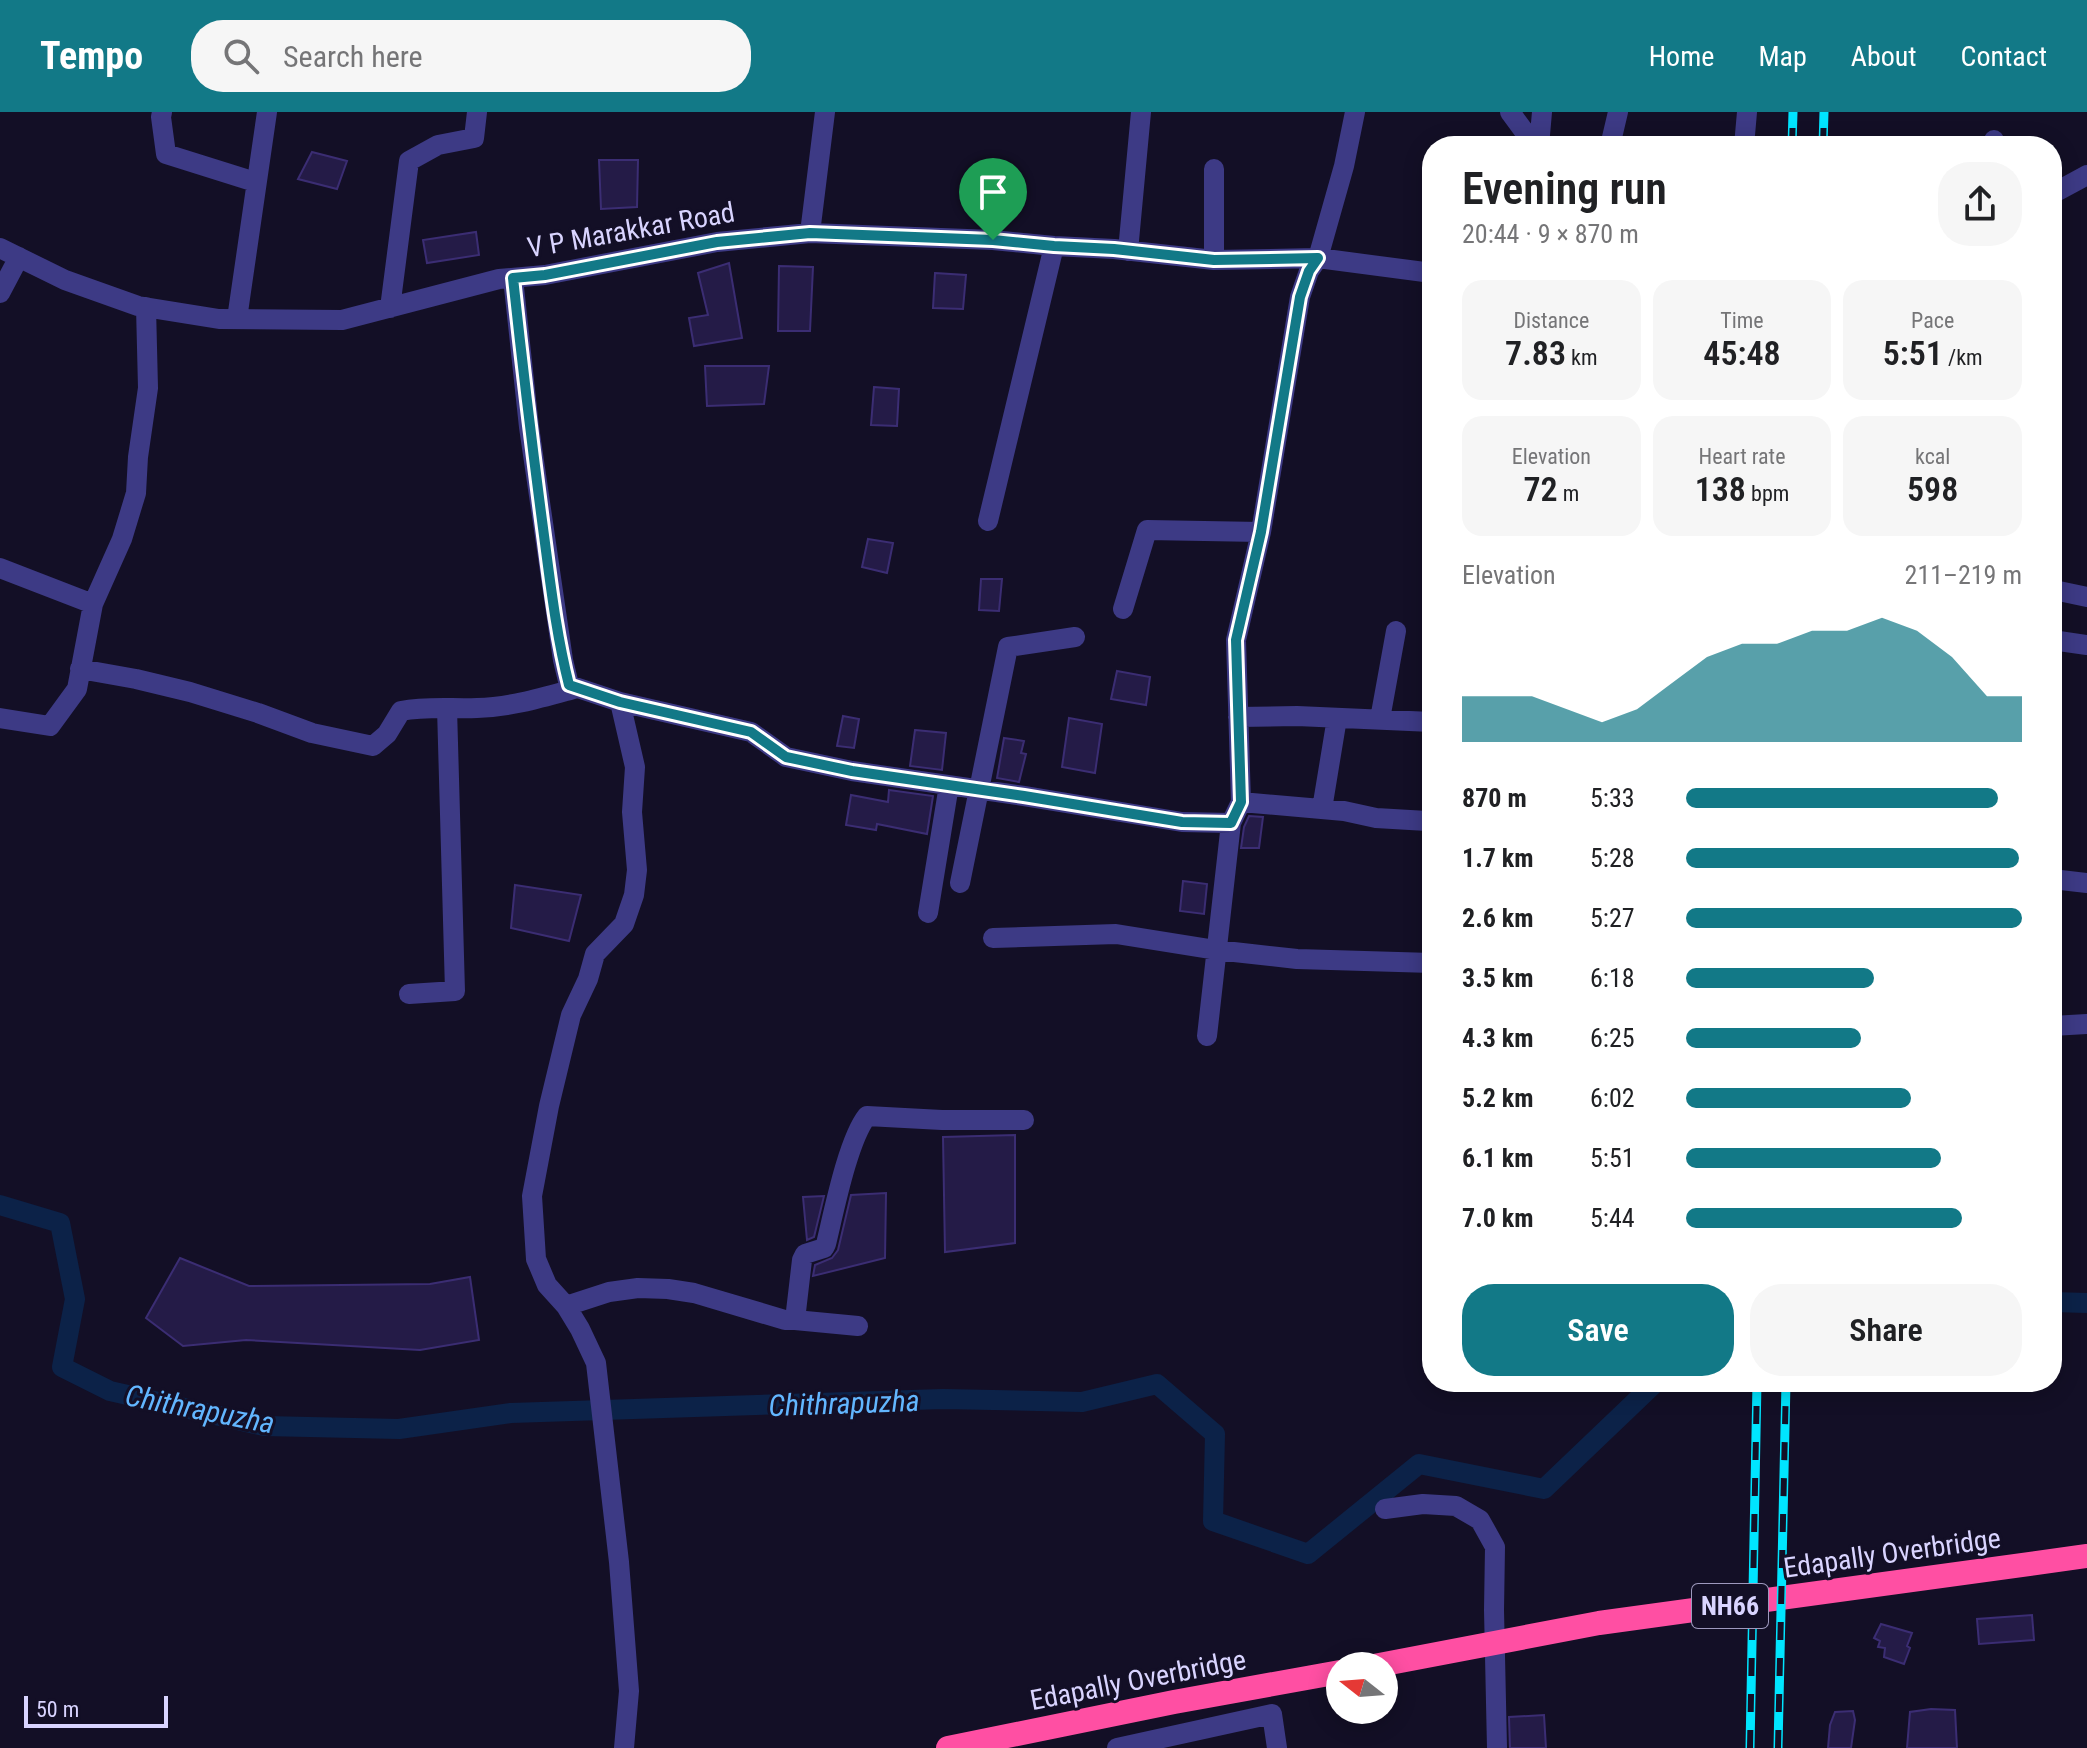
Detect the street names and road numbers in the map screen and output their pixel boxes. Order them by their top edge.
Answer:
street label: V P Marakkar Road [525,196,737,264]
street label: Edapally Overbridge [1781,1521,2003,1585]
road number: NH66 [1692,1584,1768,1628]
street label: Edapally Overbridge [1027,1643,1249,1717]

